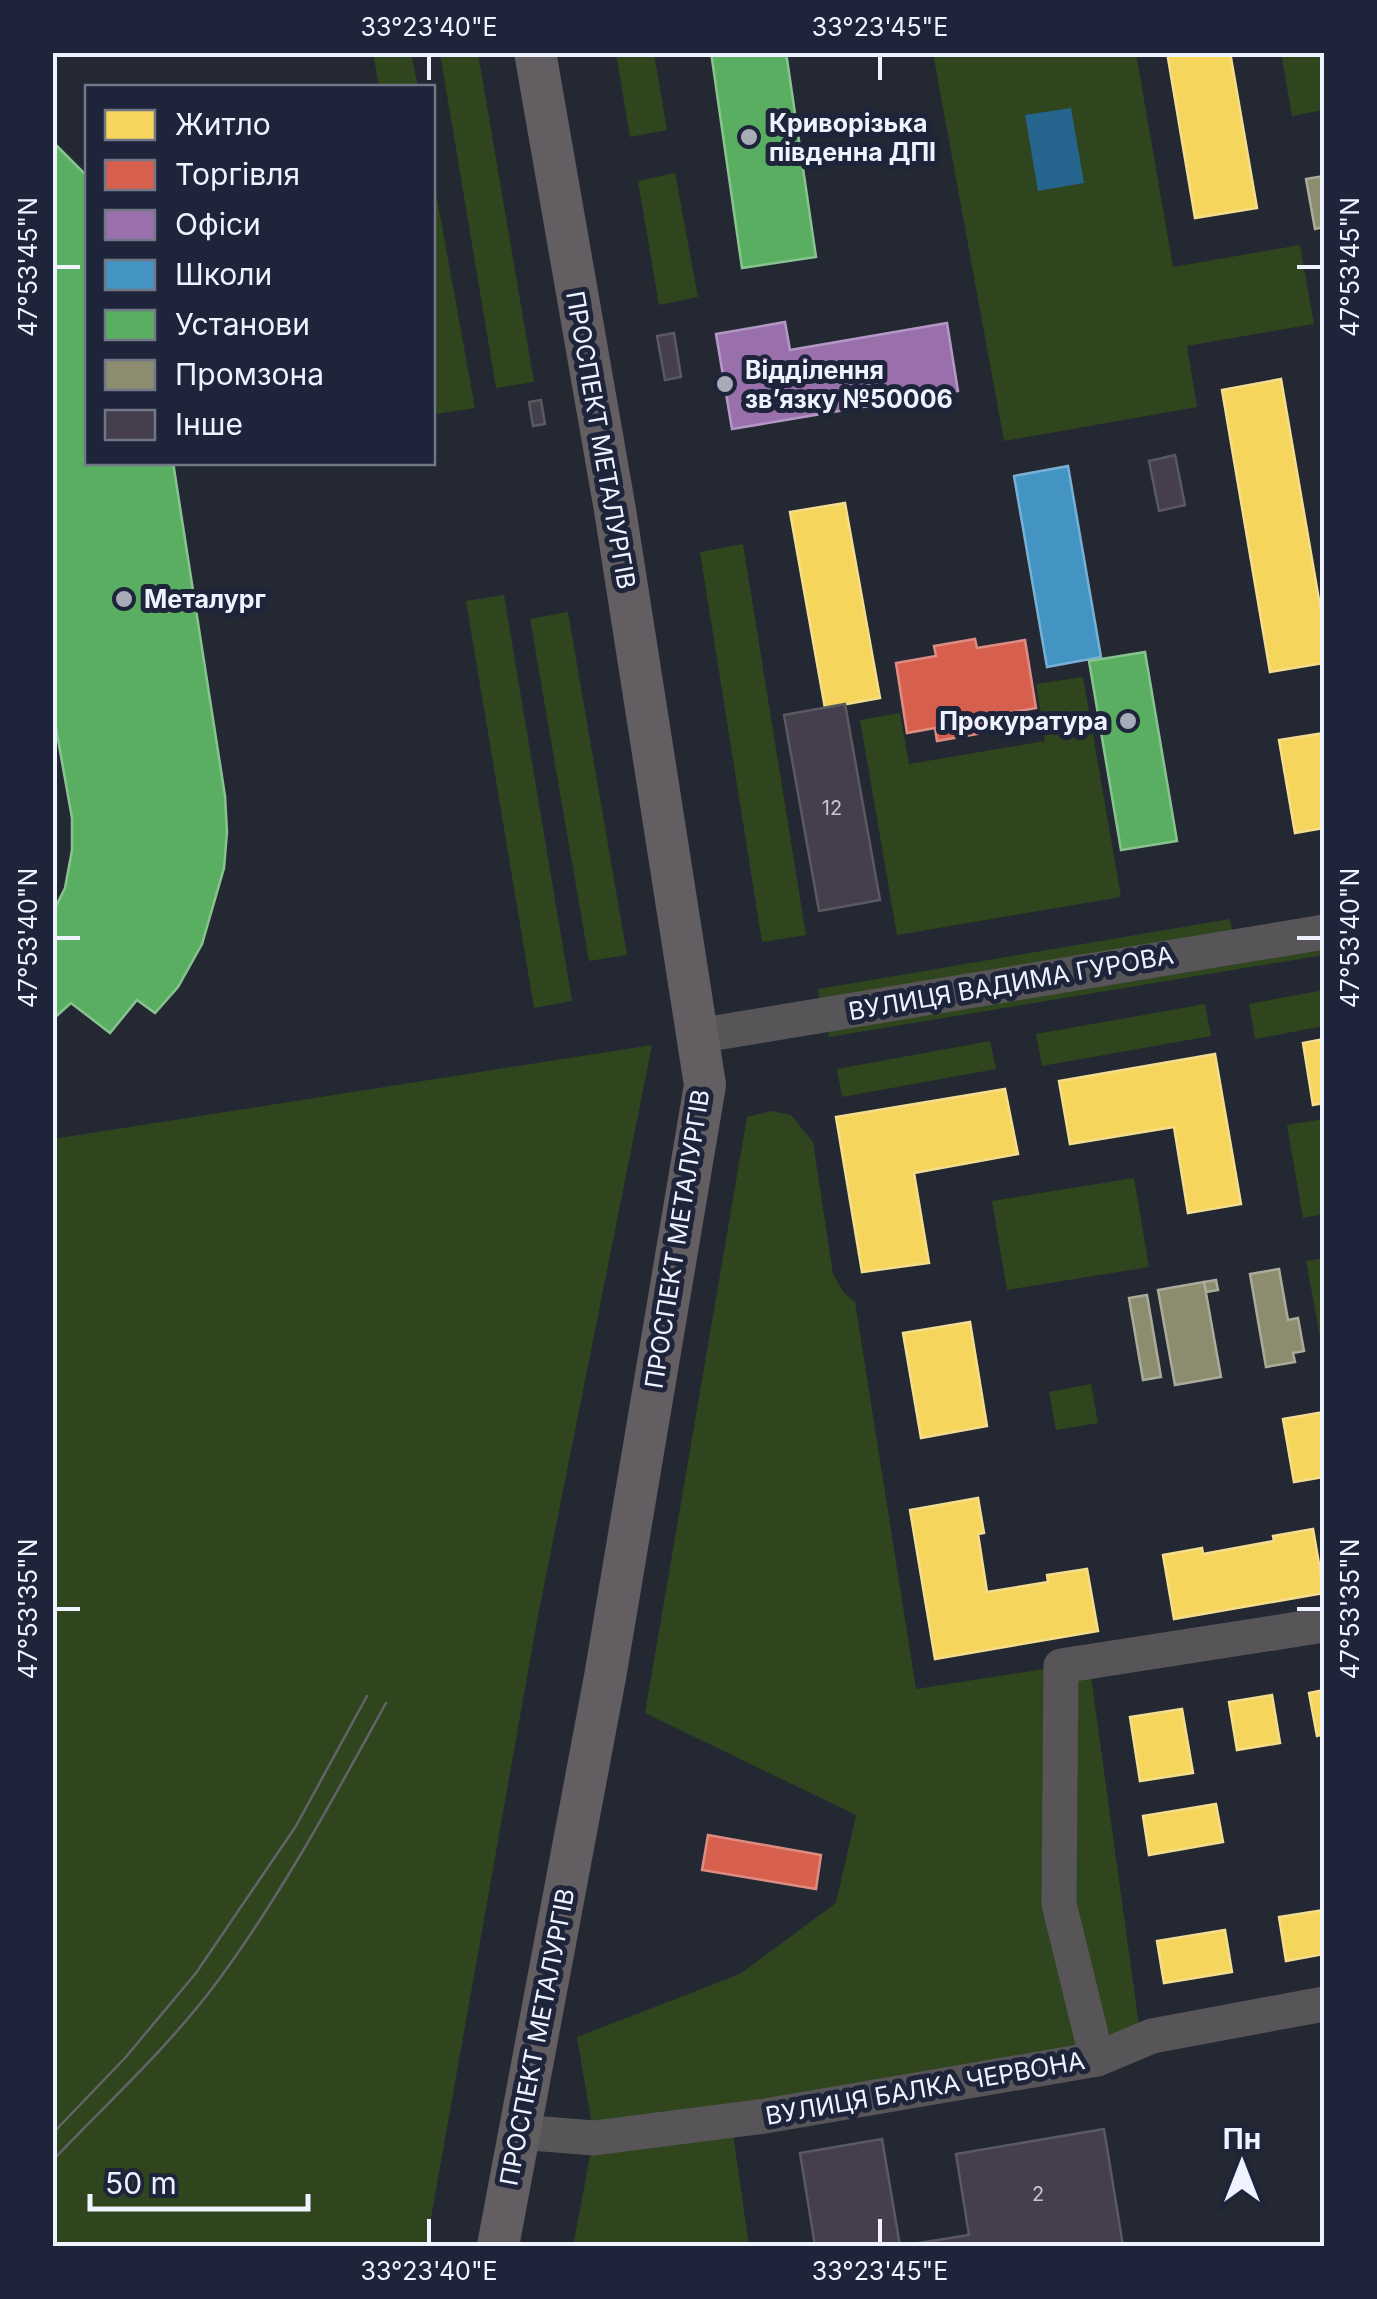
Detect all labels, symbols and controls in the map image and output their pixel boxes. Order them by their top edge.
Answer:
text: 33°23'40"E [360,12,498,42]
text: 33°23'45"E [812,12,948,42]
legend [85,85,435,465]
text: Житло [175,106,271,142]
place label: Криворізька південна ДПІ [769,108,936,167]
marker: Криворізька південна ДПІ [738,126,760,148]
text: Торгівля [175,156,300,192]
text: 47°53'45"N [13,197,43,337]
text: 47°53'45"N [1335,197,1365,337]
text: Офіси [175,206,261,242]
text: Школи [175,256,272,292]
street label: ПРОСПЕКТ МЕТАЛУРГІВ [560,289,642,591]
text: Установи [175,306,310,342]
place label: Відділення зв’язку №50006 [745,355,953,414]
text: Промзона [175,356,324,392]
marker: Відділення зв’язку №50006 [714,373,736,395]
text: Інше [175,406,243,442]
place label: Металург [144,584,266,614]
marker: Металург [113,588,135,610]
place label: Прокуратура [939,706,1108,736]
marker: Прокуратура [1117,710,1139,732]
house number: 12 [822,796,842,820]
text: 47°53'40"N [13,868,43,1008]
text: 47°53'40"N [1335,868,1365,1008]
street label: ВУЛИЦЯ ВАДИМА ГУРОВА [846,940,1176,1026]
street label: ПРОСПЕКТ МЕТАЛУРГІВ [639,1087,715,1391]
text: 47°53'35"N [13,1539,43,1679]
text: 47°53'35"N [1335,1539,1365,1679]
street label: ПРОСПЕКТ МЕТАЛУРГІВ [493,1886,581,2188]
street label: ВУЛИЦЯ БАЛКА ЧЕРВОНА [763,2045,1087,2131]
north arrow [1192,2114,1292,2214]
text: Пн [1223,2122,1261,2156]
scale bar [90,2149,308,2211]
text: 50 m [105,2165,177,2201]
house number: 2 [1032,2182,1044,2206]
text: 33°23'40"E [360,2256,498,2286]
text: 33°23'45"E [812,2256,948,2286]

